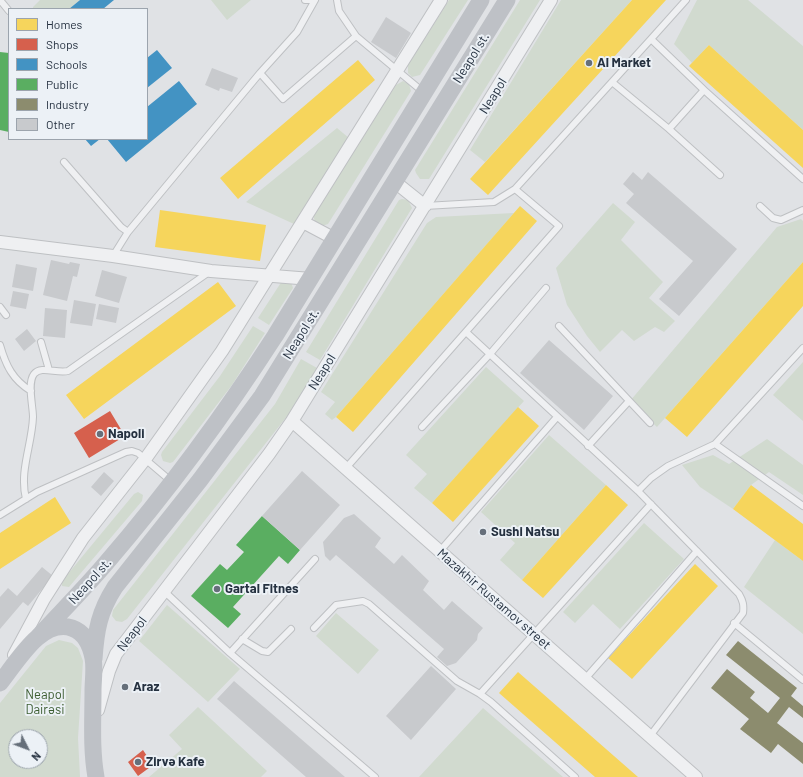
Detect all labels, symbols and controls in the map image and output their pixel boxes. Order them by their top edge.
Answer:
legend [8,8,148,140]
text: Homes [46,17,82,31]
street label: Neapol st. [449,30,493,86]
text: Shops [46,37,78,51]
place label: Al Market [597,55,651,71]
text: Schools [46,57,87,71]
marker: Al Market [584,58,594,68]
street label: Neapol [476,75,510,117]
text: Public [46,77,78,91]
text: Industry [46,97,89,111]
text: Other [46,117,75,131]
street label: Neapol st. [279,306,323,362]
street label: Neapol [305,351,339,393]
place label: Napoli [108,426,145,442]
marker: Napoli [95,429,105,439]
place label: Sushi Natsu [491,524,559,540]
marker: Sushi Natsu [478,527,488,537]
street label: Mazakhir Rustamov street [434,545,554,653]
street label: Neapol st. [65,555,115,607]
place label: Gartal Fitnes [225,581,299,597]
marker: Gartal Fitnes [212,584,222,594]
street label: Neapol [114,614,150,654]
place label: Araz [133,679,159,695]
marker: Araz [120,682,130,692]
park label: Neapol Dairəsi [25,687,65,718]
north arrow [8,729,48,769]
text: N [29,750,44,764]
place label: Zirvə Kafe [146,754,205,770]
marker: Zirvə Kafe [133,757,143,767]

